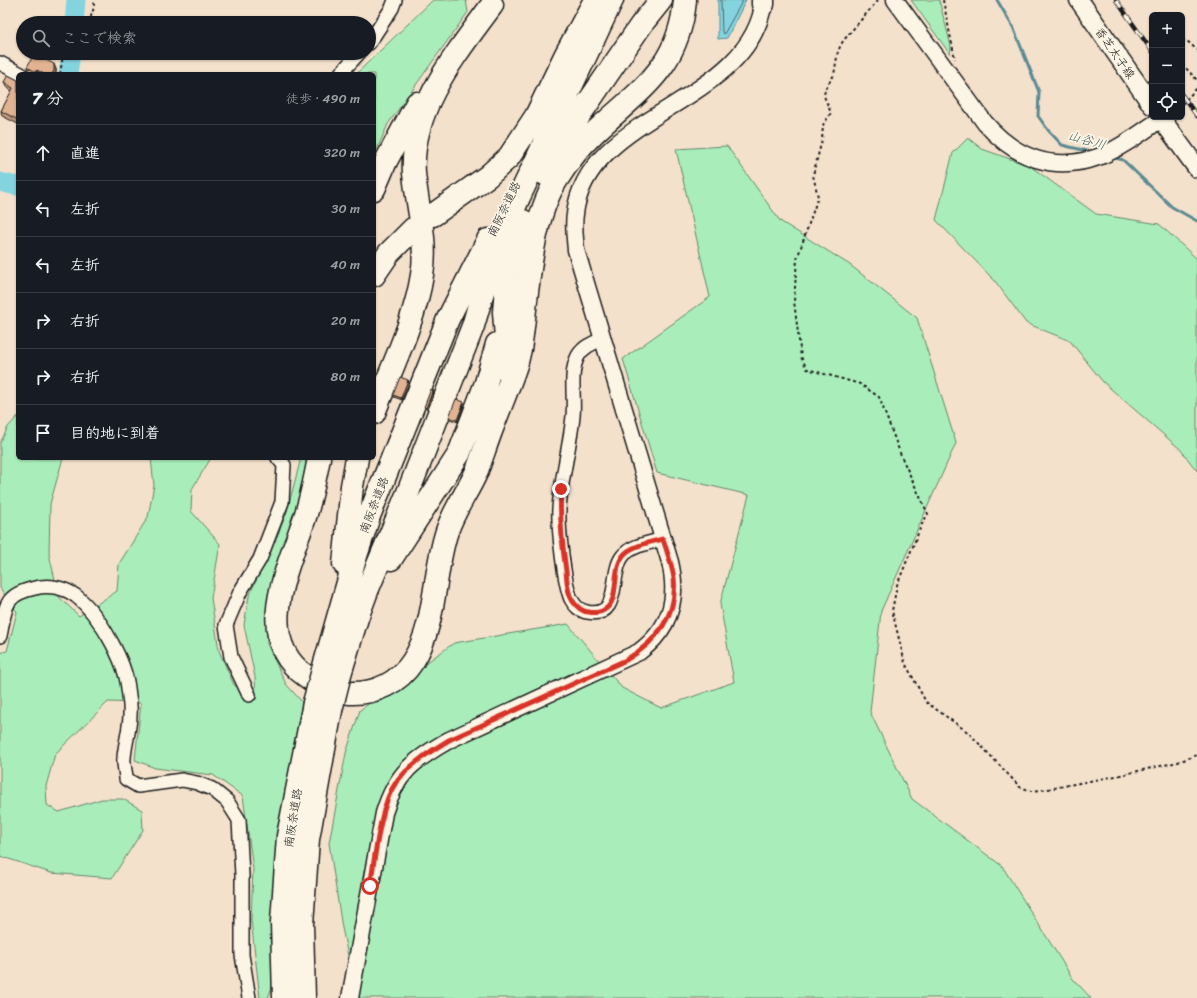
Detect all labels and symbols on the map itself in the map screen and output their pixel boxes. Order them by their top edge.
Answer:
street label: 香芝太子線 [1089,22,1141,84]
water label: 山谷川 [1065,124,1109,156]
street label: 南阪奈道路 [481,177,527,241]
street label: 南阪奈道路 [353,473,395,537]
route end [552,480,570,498]
street label: 南阪奈道路 [277,787,309,849]
route start [361,877,379,895]

